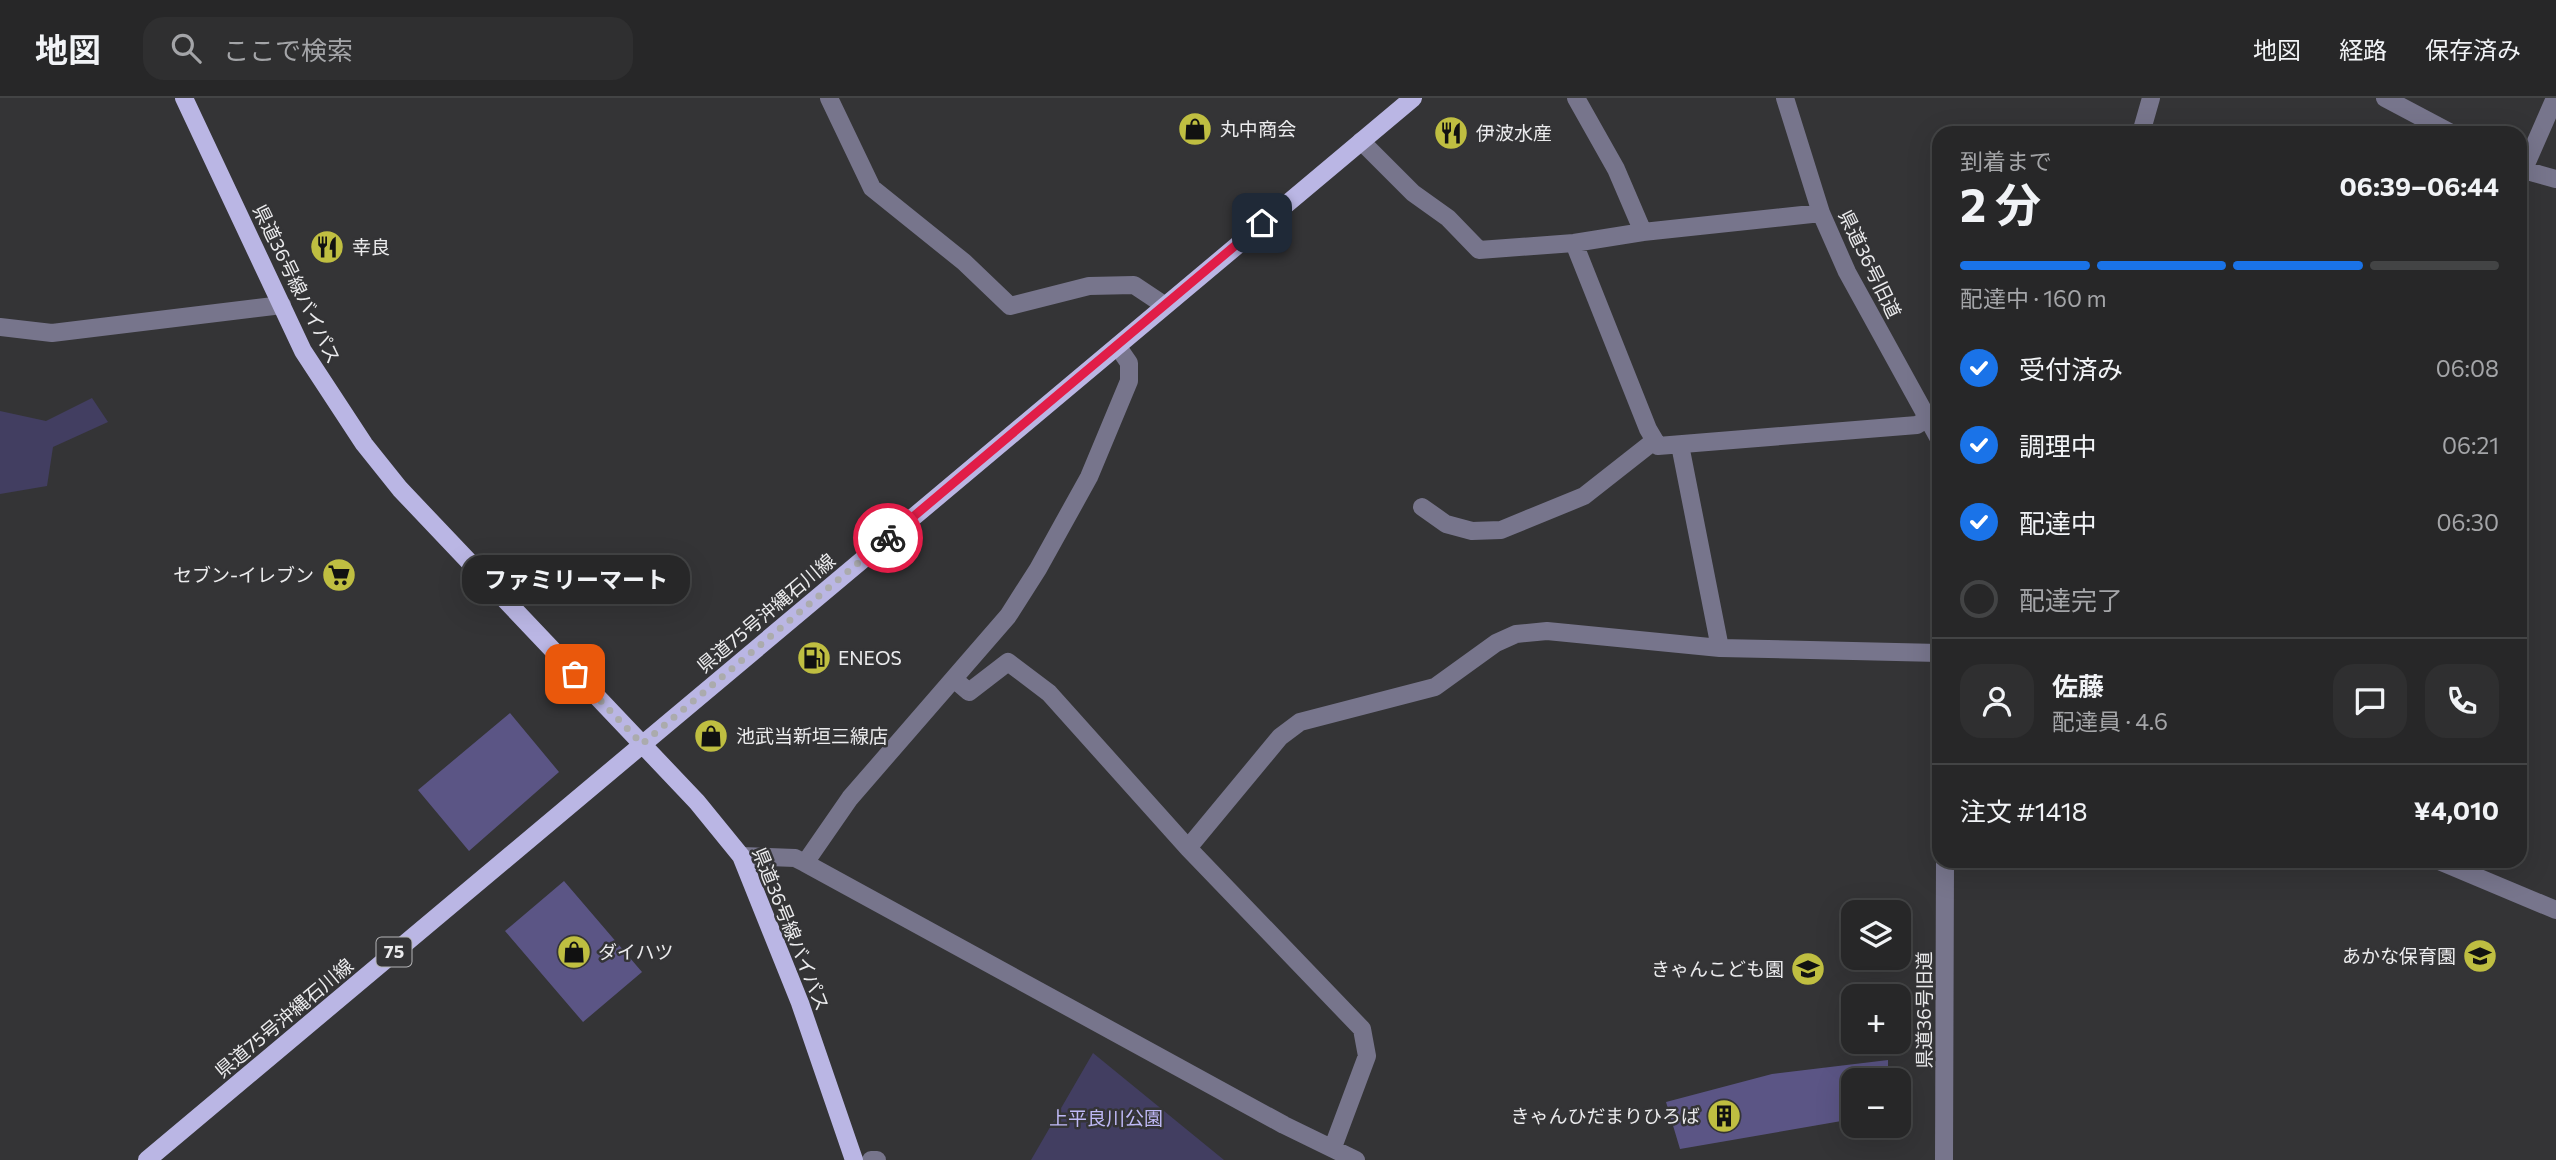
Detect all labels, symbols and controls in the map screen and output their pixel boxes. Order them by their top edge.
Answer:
search box [143,17,633,80]
text: 地図 [35,28,101,69]
icon: search [167,29,205,67]
text: ここで検索 [223,34,353,65]
text: 地図 [2253,35,2301,64]
text: 経路 [2339,35,2387,64]
text: 保存済み [2425,35,2521,64]
shop icon: 丸中商会 [1176,110,1214,148]
restaurant icon: 伊波水産 [1432,114,1470,152]
place label: 丸中商会 [1220,117,1296,140]
place label: 伊波水産 [1476,121,1552,144]
text: 到着まで [1960,147,2052,175]
text: 06:39–06:44 [2340,170,2499,201]
text: 2 分 [1960,175,2041,231]
pin [1232,193,1292,253]
street label: 県道36号線バイパス [249,201,346,367]
icon: home [1243,204,1281,242]
street label: 県道36号旧道 [1834,206,1907,322]
restaurant icon: 幸良 [308,228,346,266]
place label: 幸良 [352,235,390,258]
text: 配達中 · 160 m [1960,284,2107,312]
icon: check [1960,349,1998,387]
text: 受付済み [2019,353,2123,384]
text: 06:08 [2436,354,2499,382]
icon: check [1960,426,1998,464]
text: 調理中 [2019,430,2097,461]
text: 06:21 [2442,431,2499,459]
courier [853,503,923,573]
icon: check [1960,503,1998,541]
text: 配達中 [2019,507,2097,538]
text: 06:30 [2436,508,2499,536]
icon: bike [869,519,907,557]
street label: 県道75号沖縄石川線 [692,548,839,677]
callout: ファミリーマート [461,555,689,604]
supermarket icon: セブン-イレブン [320,556,358,594]
place label: セブン-イレブン [173,563,314,586]
text: ファミリーマート [484,565,668,593]
text: 配達完了 [2019,584,2123,615]
fuel station icon: ENEOS [795,639,833,677]
pin [545,644,605,704]
place label: ENEOS [838,646,902,669]
icon: bag [556,655,594,693]
button: person [1960,664,2034,738]
button: chat [2333,664,2407,738]
button: phone [2425,664,2499,738]
text: 佐藤 [2052,670,2104,701]
text: 配達員 · 4.6 [2052,707,2168,735]
shop icon: 池武当新垣三線店 [692,717,730,755]
place label: 池武当新垣三線店 [736,724,888,747]
text: ¥4,010 [2414,794,2499,825]
text: 注文 #1418 [1960,795,2088,826]
street label: 県道36号線バイパス [748,844,835,1014]
map controls [1841,900,1911,1138]
button: layers [1841,900,1911,970]
shop icon: ダイハツ [555,933,593,971]
school or university icon: あかな保育園 [2461,937,2499,975]
road number: 75 [376,938,412,966]
place label: ダイハツ [598,940,674,963]
place label: あかな保育園 [2342,944,2456,967]
school or university icon: きゃんこども園 [1789,950,1827,988]
street label: 県道36号旧道 [1912,951,1935,1069]
street label: 県道75号沖縄石川線 [210,953,357,1082]
place label: きゃんこども園 [1651,957,1784,980]
button: + [1841,984,1911,1054]
button: − [1841,1068,1911,1138]
building icon: きゃんひだまりひろば [1705,1097,1743,1135]
place label: きゃんひだまりひろば [1510,1104,1700,1127]
park label: 上平良川公園 [1049,1106,1163,1129]

